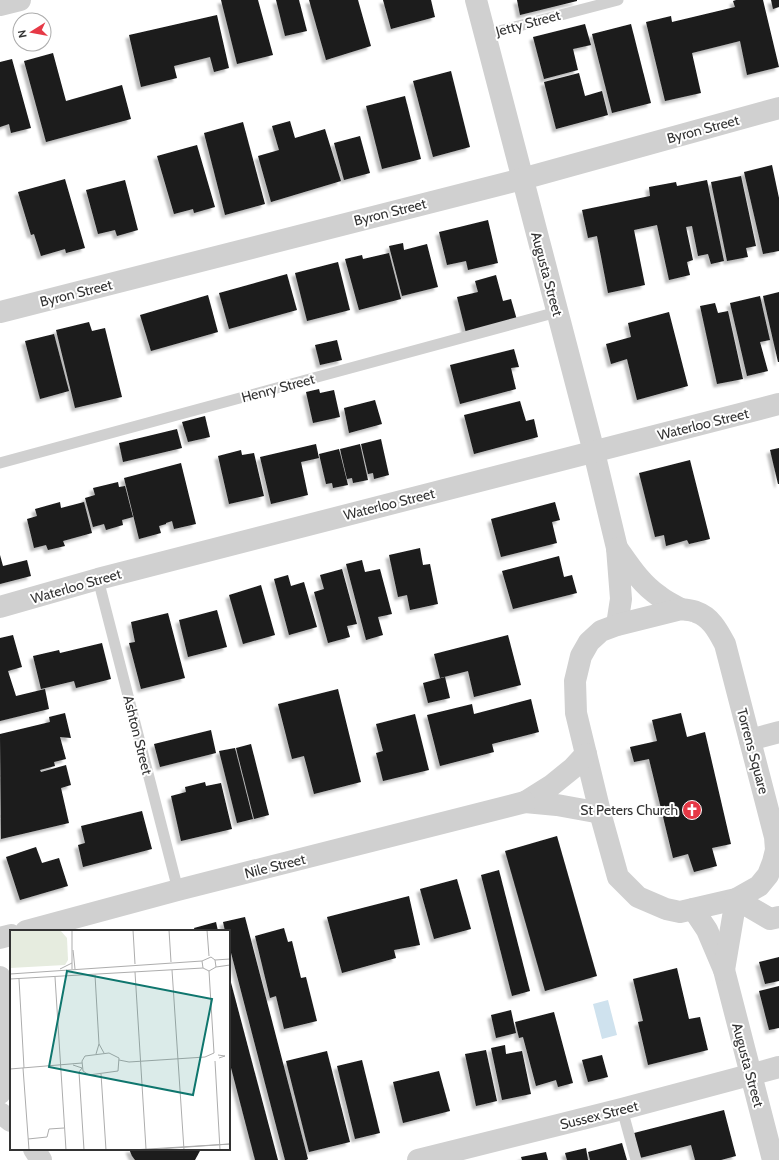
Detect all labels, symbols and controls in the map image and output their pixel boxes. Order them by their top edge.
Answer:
street label: Jetty Street [493,6,563,41]
north arrow [12,12,52,52]
text: N [15,29,30,39]
street label: Byron Street [665,111,741,147]
street label: Byron Street [352,194,428,230]
street label: Augusta Street [527,230,567,318]
street label: Byron Street [38,275,114,311]
street label: Henry Street [239,369,317,406]
street label: Waterloo Street [656,404,751,444]
street label: Waterloo Street [342,484,437,524]
street label: Waterloo Street [29,564,124,608]
street label: Ashton Street [119,693,157,777]
street label: Torrens Square [733,706,773,796]
church icon: St Peters Church [681,799,703,821]
place label: St Peters Church [580,801,678,819]
street label: Nile Street [243,850,308,882]
inset map [10,930,230,1150]
street label: Augusta Street [728,1021,768,1109]
street label: Sussex Street [558,1097,640,1133]

